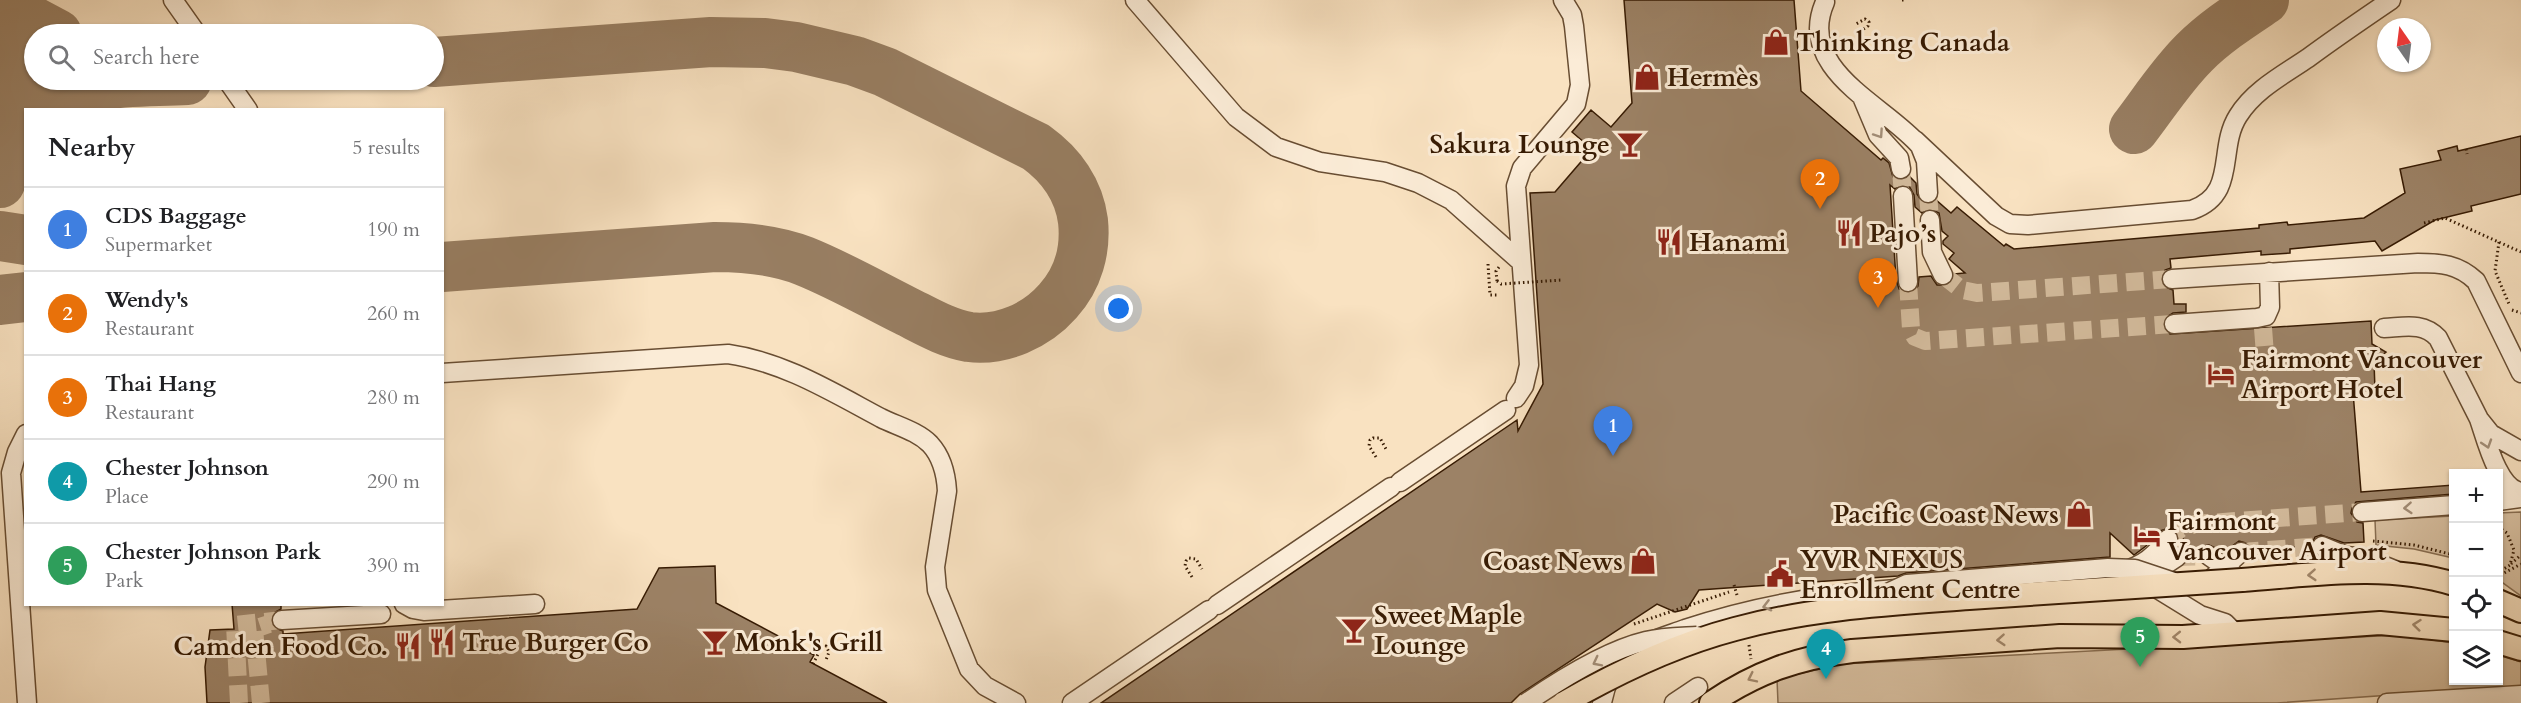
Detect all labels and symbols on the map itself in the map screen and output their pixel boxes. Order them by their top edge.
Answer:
north arrow [2377,18,2431,72]
place label: Thinking Canada [1796,25,2010,60]
shop icon: Thinking Canada [1761,27,1791,57]
place label: Hermès [1667,60,1759,95]
shop icon: Hermès [1632,62,1662,92]
place label: Sakura Lounge [1429,127,1610,162]
one-way arrow [1872,128,1884,138]
bar icon: Sakura Lounge [1615,129,1645,159]
pin: 2 [1800,160,1840,209]
place label: Pajo’s [1869,216,1936,251]
restaurant icon: Pajo’s [1834,218,1864,248]
place label: Hanami [1689,225,1787,260]
restaurant icon: Hanami [1654,227,1684,257]
pin: 3 [1858,258,1898,308]
your location [1104,294,1133,323]
place label: Fairmont Vancouver Airport Hotel [2241,342,2483,407]
hotel icon: Fairmont Vancouver Airport Hotel [2206,359,2236,389]
pin: 1 [1594,406,1632,456]
one-way arrow [2480,438,2492,449]
place label: Pacific Coast News [1833,497,2059,532]
shop icon: Pacific Coast News [2064,499,2094,529]
one-way arrow [2403,501,2412,514]
place label: Fairmont Vancouver Airport [2167,504,2387,569]
hotel icon: Fairmont Vancouver Airport [2132,521,2162,551]
place label: YVR NEXUS Enrollment Centre [1800,542,2021,607]
place label: Coast News [1483,544,1623,579]
shop icon: Coast News [1628,546,1658,576]
public building icon: YVR NEXUS Enrollment Centre [1765,559,1795,589]
one-way arrow [2308,568,2317,581]
place label: Sweet Maple Lounge [1374,598,1523,663]
one-way arrow [1762,599,1773,611]
bar icon: Sweet Maple Lounge [1339,615,1369,645]
pin: 5 [2120,618,2160,667]
one-way arrow [2413,619,2422,632]
place label: True Burger Co [462,625,649,660]
place label: Monk's Grill [735,625,883,660]
restaurant icon: True Burger Co [427,627,457,657]
bar icon: Monk's Grill [700,627,730,657]
place label: Camden Food Co. [173,629,388,664]
pin: 4 [1806,630,1846,679]
one-way arrow [2172,630,2181,643]
restaurant icon: Camden Food Co. [393,631,423,661]
one-way arrow [1997,633,2006,646]
one-way arrow [1593,655,1603,666]
one-way arrow [1747,671,1758,683]

